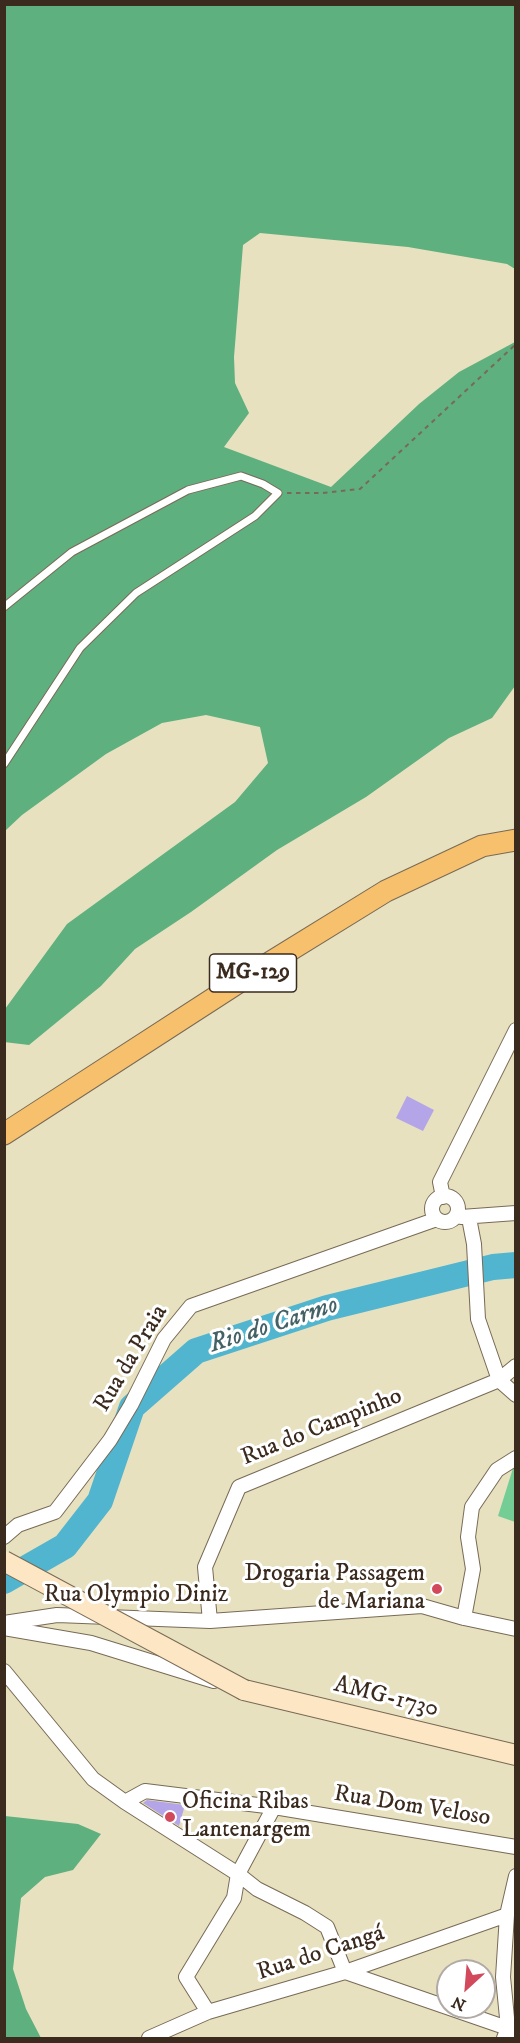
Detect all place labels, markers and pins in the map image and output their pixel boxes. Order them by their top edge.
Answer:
place label: Drogaria Passagem de Mariana [244,1561,425,1617]
marker: Drogaria Passagem de Mariana [430,1582,444,1596]
place label: Oficina Ribas Lantenargem [182,1789,311,1845]
marker: Oficina Ribas Lantenargem [163,1810,177,1824]

